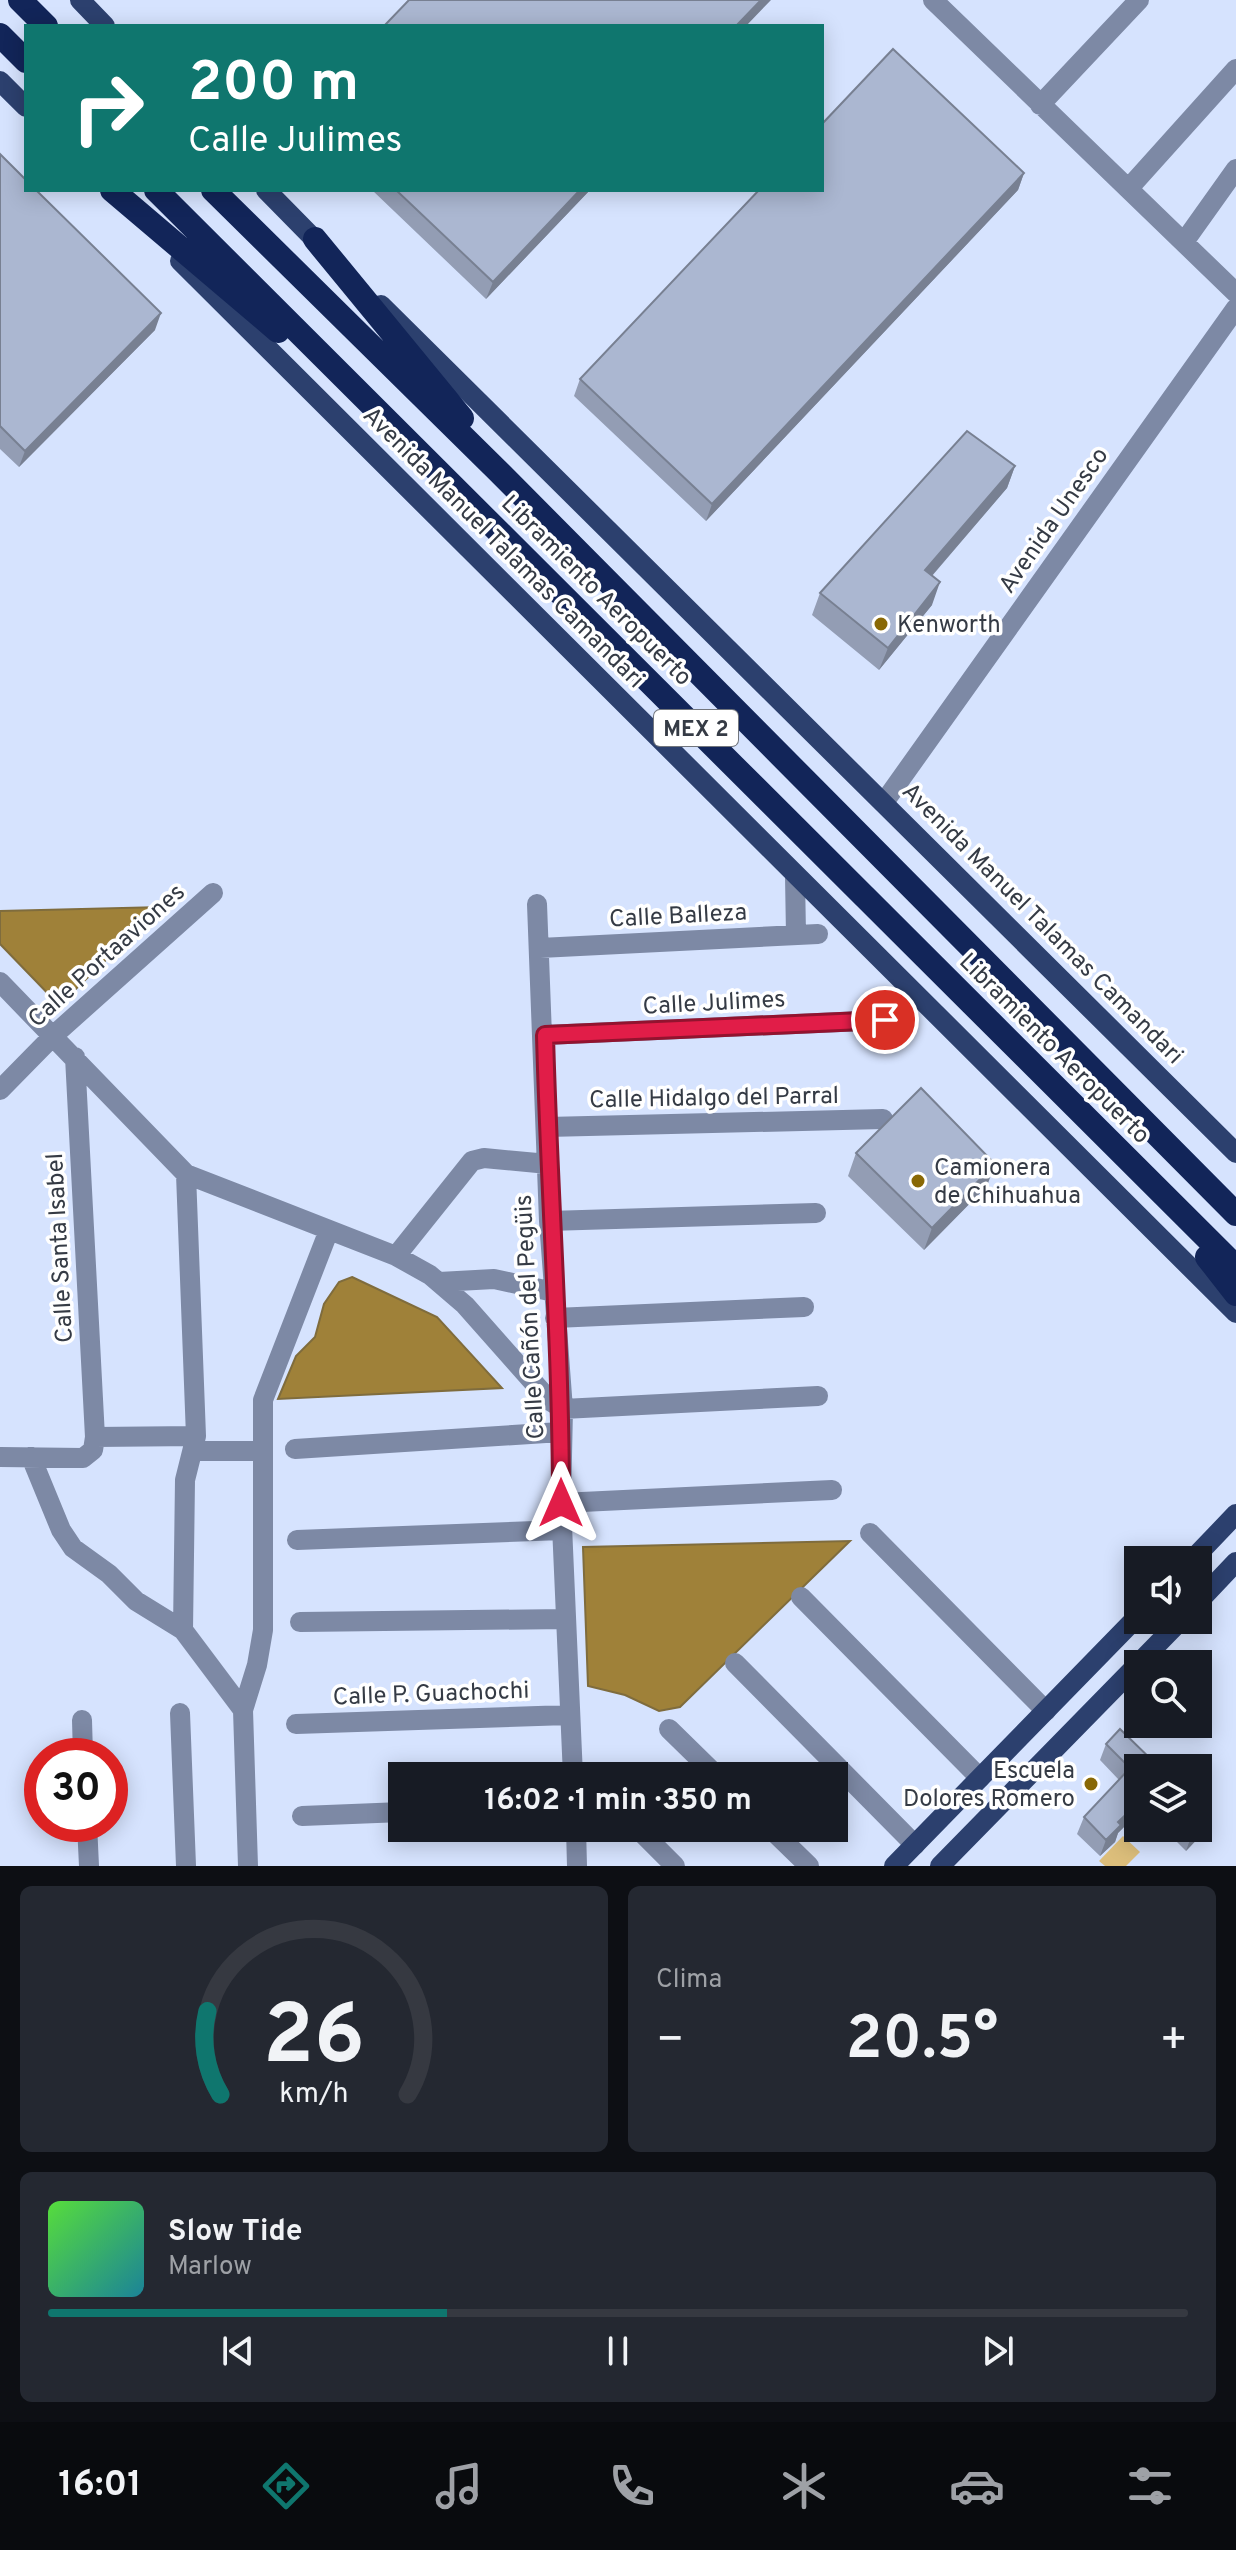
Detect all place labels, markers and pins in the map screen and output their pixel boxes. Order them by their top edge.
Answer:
place label: Kenworth [897,611,1001,641]
marker: Kenworth [872,615,890,633]
pin [851,986,919,1054]
place label: Camionera de Chihuahua [934,1154,1081,1212]
marker: Camionera de Chihuahua [909,1172,927,1190]
place label: Escuela Dolores Romero [903,1757,1075,1815]
marker: Escuela Dolores Romero [1082,1775,1100,1793]

